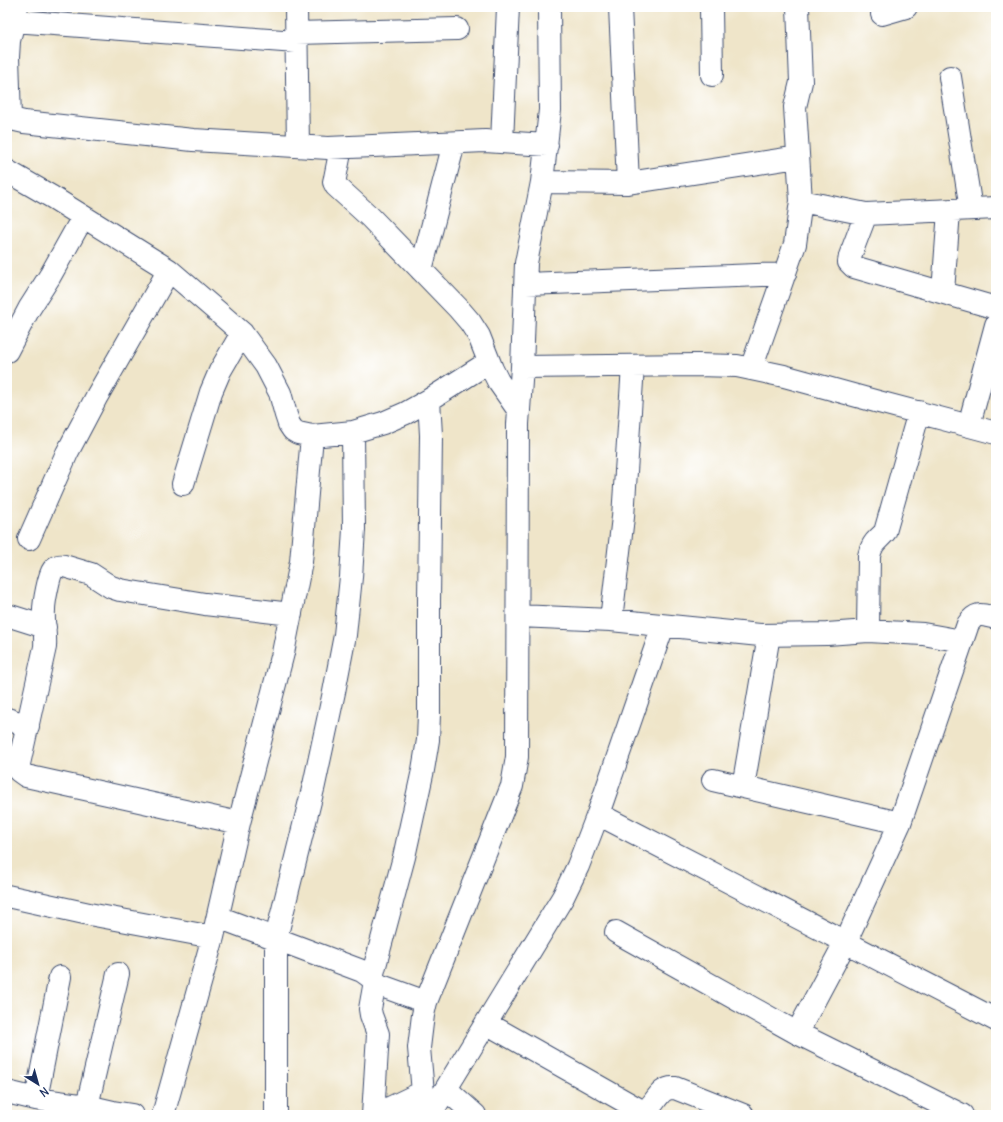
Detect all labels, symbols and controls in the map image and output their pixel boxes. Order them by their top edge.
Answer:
north arrow [18,1064,58,1104]
text: N [37,1084,51,1100]

